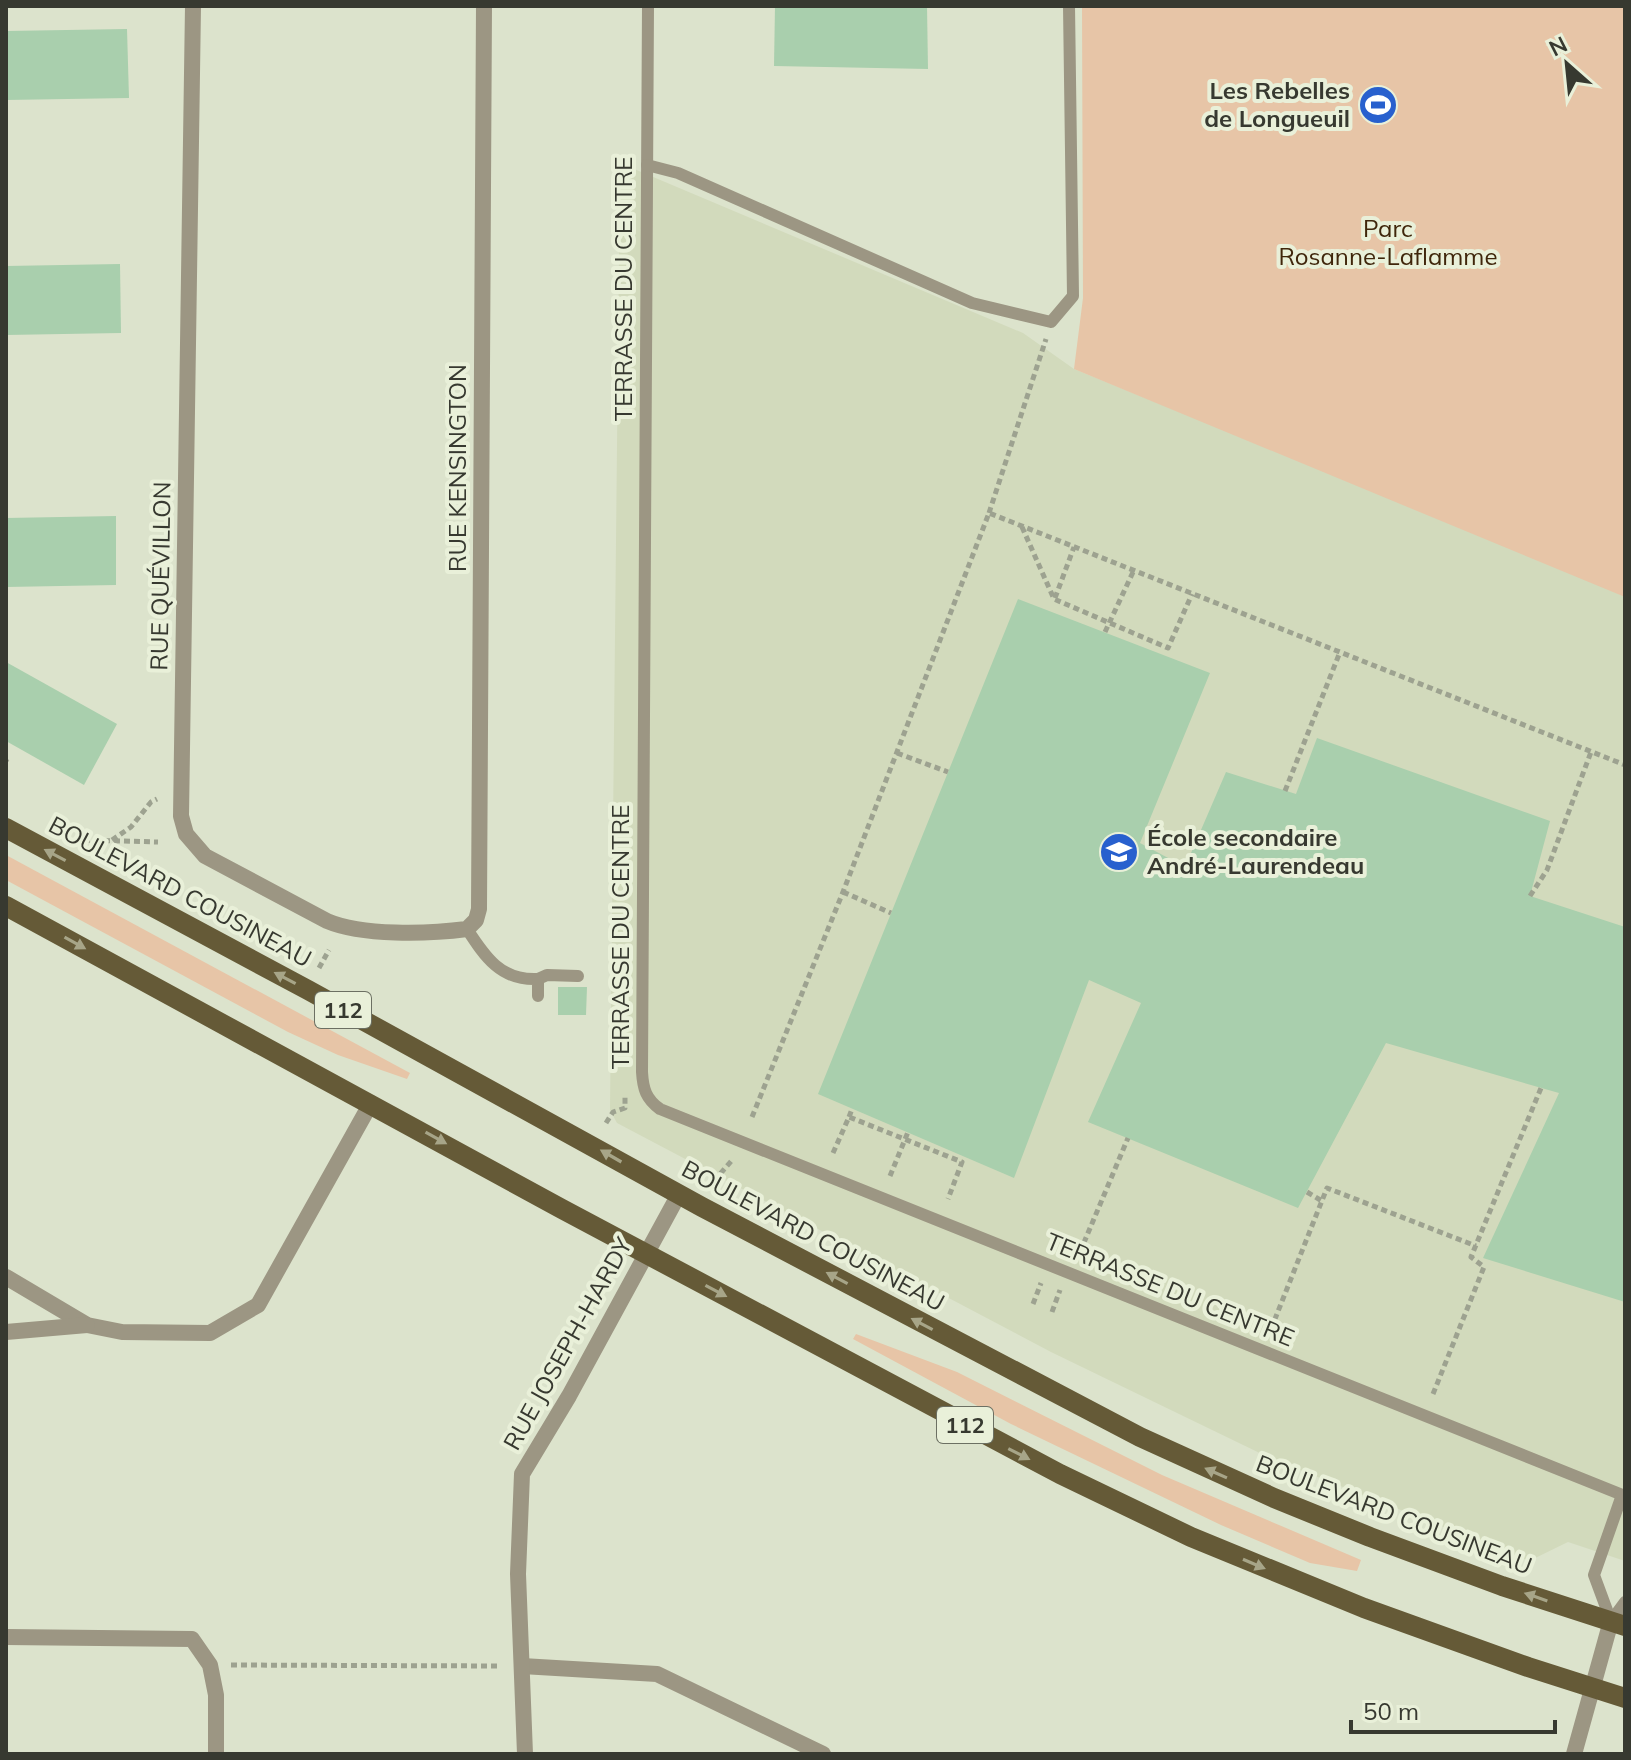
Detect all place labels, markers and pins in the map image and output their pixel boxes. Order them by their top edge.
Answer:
place label: Les Rebelles de Longueuil [1204,75,1350,133]
sports icon: Les Rebelles de Longueuil [1357,84,1399,126]
place label: École secondaire André-Laurendeau [1147,822,1364,880]
school or university icon: École secondaire André-Laurendeau [1098,831,1140,873]

